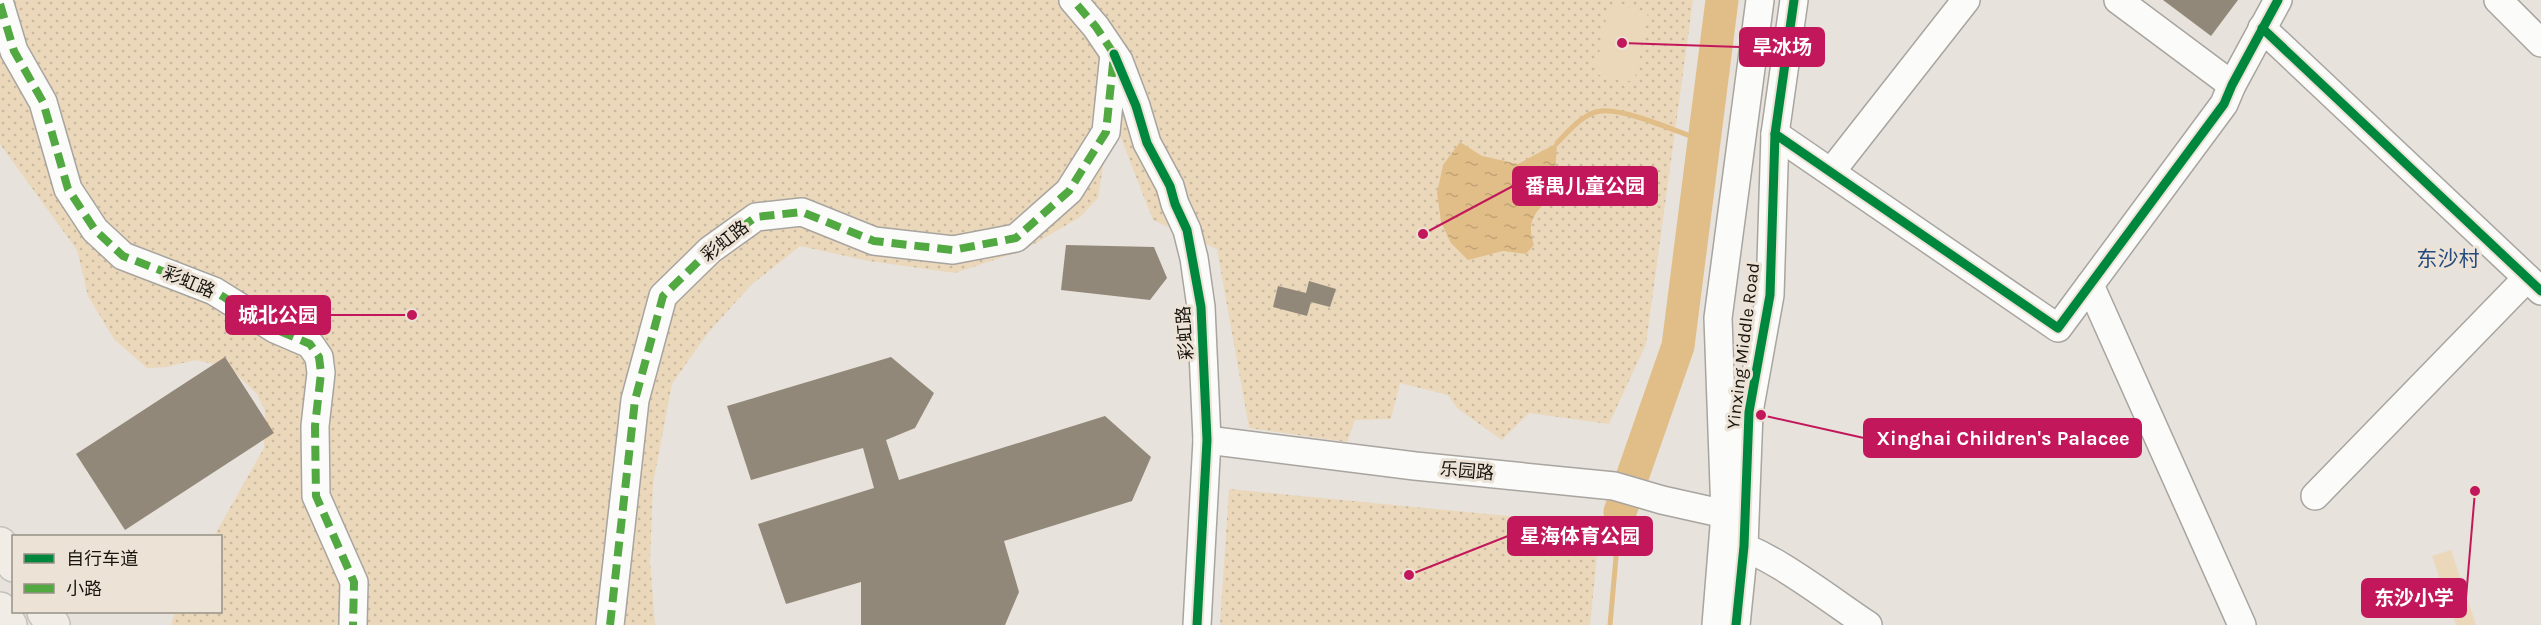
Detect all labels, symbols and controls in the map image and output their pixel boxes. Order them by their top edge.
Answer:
callout: 旱冰场 [1740,28,1824,66]
text: 旱冰场 [1752,36,1812,59]
callout: 番禺儿童公园 [1513,167,1657,205]
text: 番禺儿童公园 [1525,175,1645,198]
street label: 彩虹路 [697,216,753,266]
district label: 东沙村 [2417,247,2480,271]
street label: 彩虹路 [160,261,218,303]
street label: Yinxing Middle Road [1722,261,1764,431]
callout: 城北公园 [226,296,330,334]
text: 城北公园 [238,304,318,327]
street label: 彩虹路 [1172,305,1198,361]
callout: Xinghai Children's Palacee [1864,419,2141,457]
text: Xinghai Children's Palacee [1876,427,2130,450]
street label: 乐园路 [1439,458,1495,484]
callout: 星海体育公园 [1508,517,1652,555]
text: 星海体育公园 [1520,525,1640,548]
legend [12,535,222,613]
text: 自行车道 [66,548,138,570]
text: 小路 [66,578,102,600]
callout: 东沙小学 [2362,579,2466,617]
text: 东沙小学 [2374,587,2454,610]

